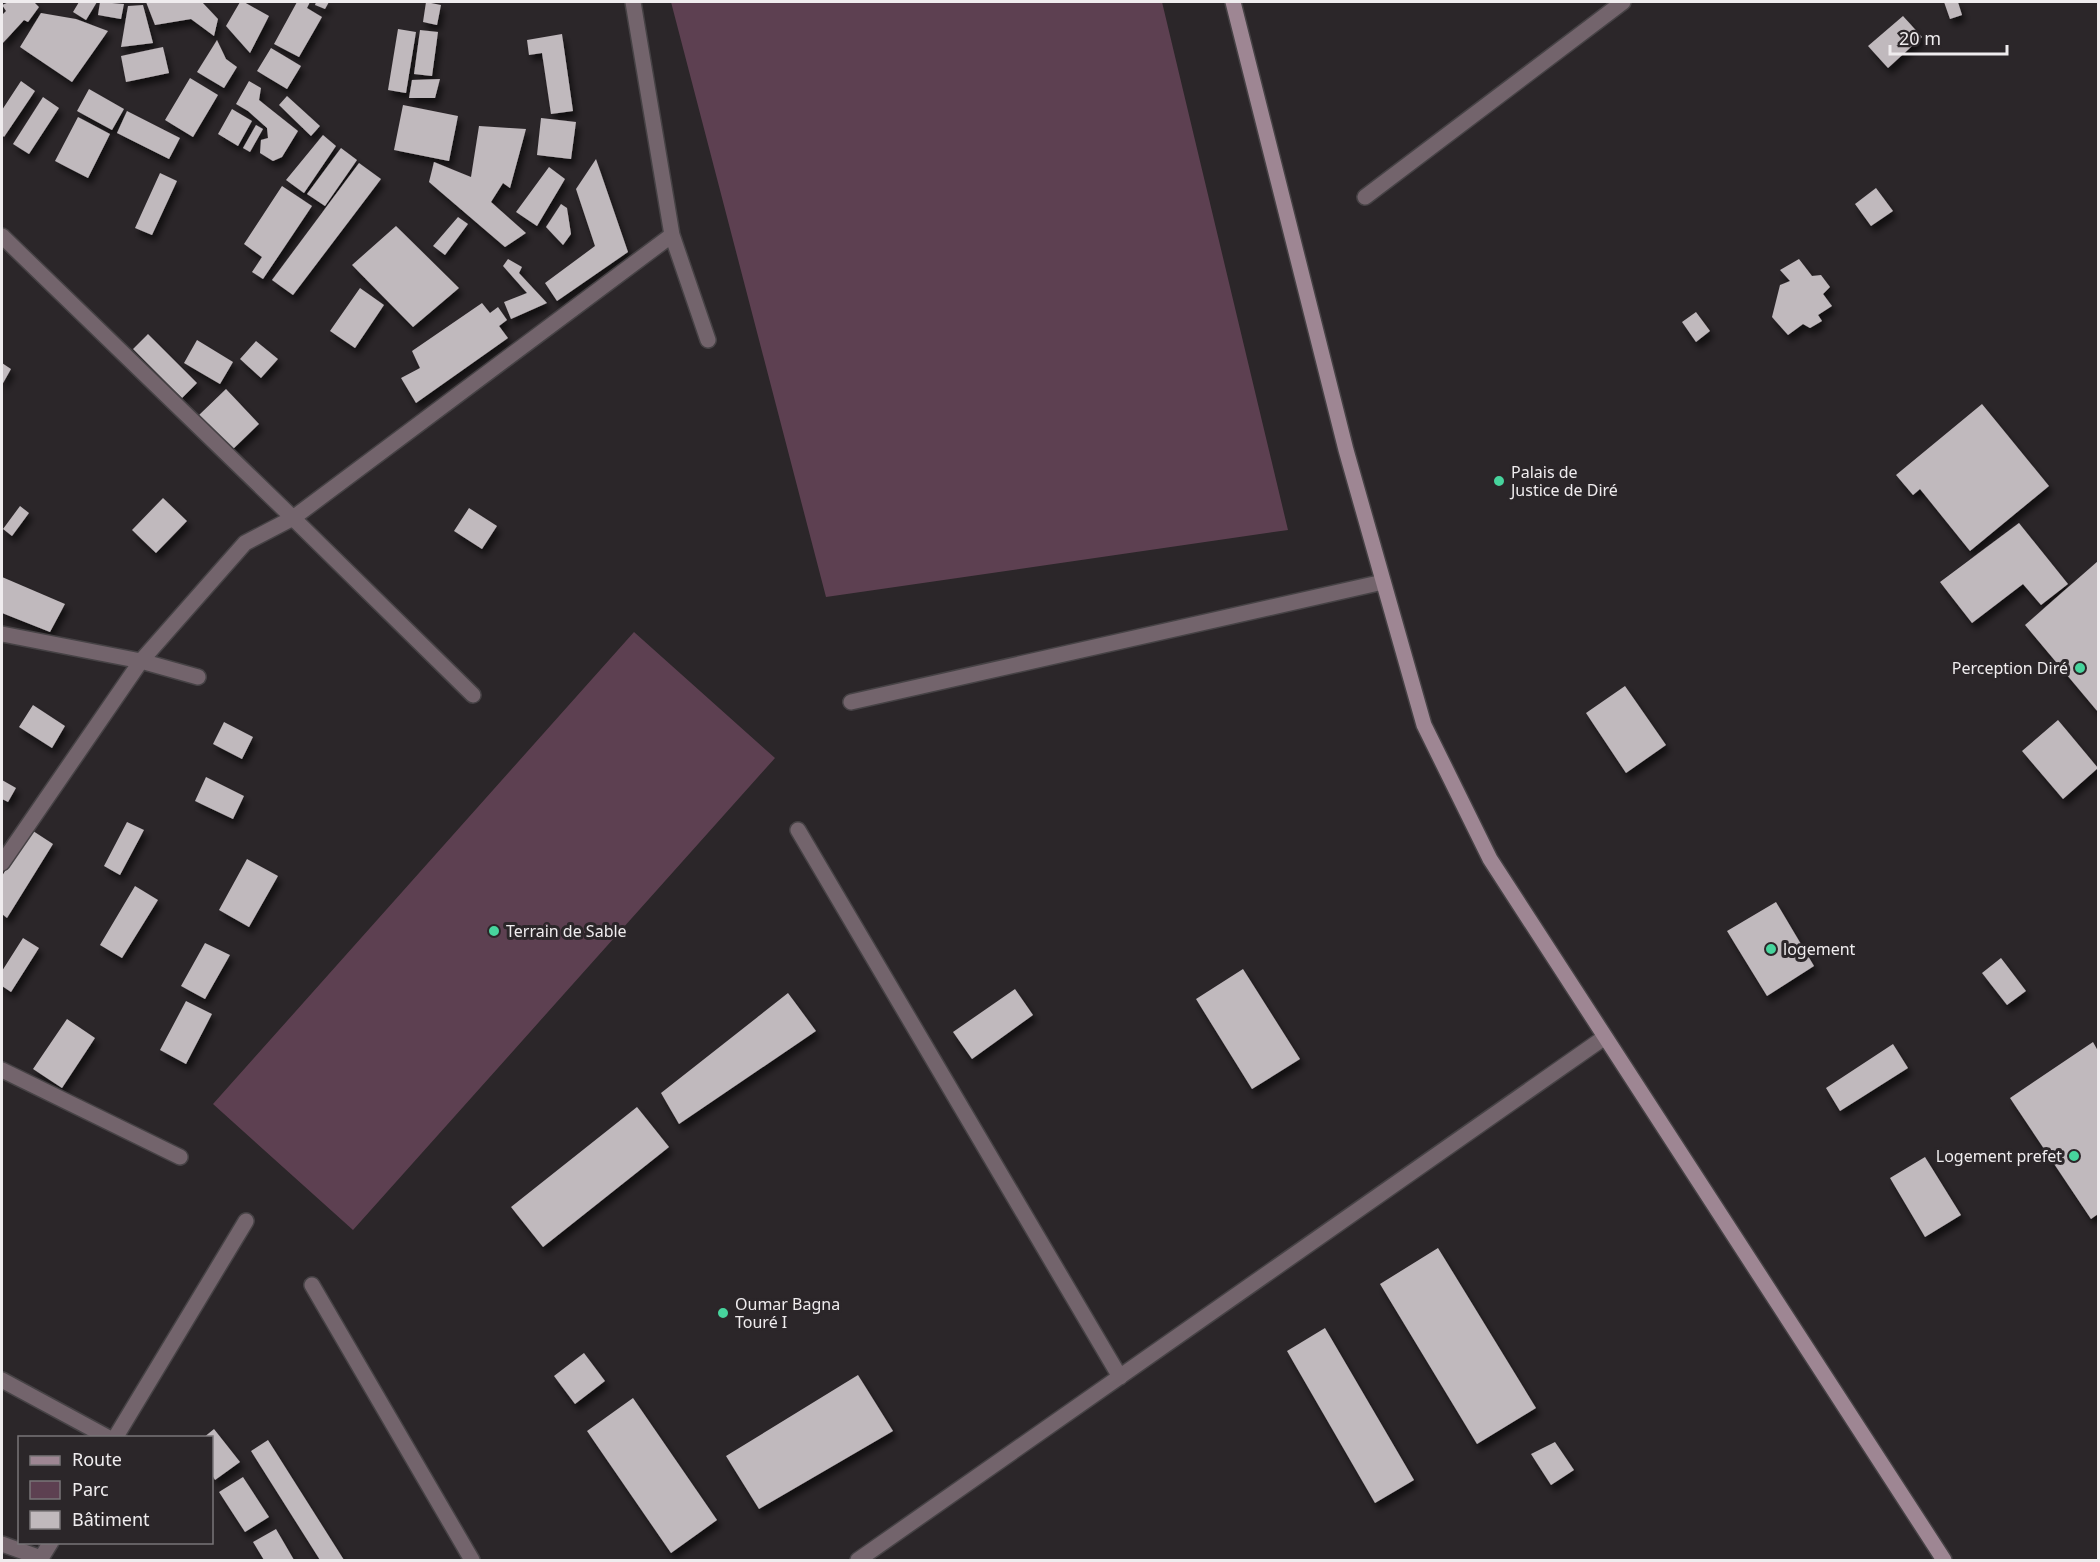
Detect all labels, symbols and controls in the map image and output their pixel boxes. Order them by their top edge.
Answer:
scale bar [1890,18,2007,56]
text: 20 m [1899,26,1941,50]
place label: Palais de Justice de Diré [1509,461,1618,501]
marker: Palais de Justice de Diré [1492,474,1506,488]
place label: Perception Diré [1952,657,2068,679]
marker: Perception Diré [2073,661,2087,675]
place label: Terrain de Sable [506,920,627,942]
marker: Terrain de Sable [487,924,501,938]
place label: logement [1783,938,1856,960]
marker: logement [1764,942,1778,956]
place label: Logement prefet [1936,1145,2062,1167]
marker: Logement prefet [2067,1149,2081,1163]
place label: Oumar Bagna Touré I [735,1293,840,1333]
marker: Oumar Bagna Touré I [716,1306,730,1320]
legend [18,1436,213,1544]
text: Route [72,1447,122,1471]
text: Parc [72,1477,109,1501]
text: Bâtiment [72,1507,150,1531]

